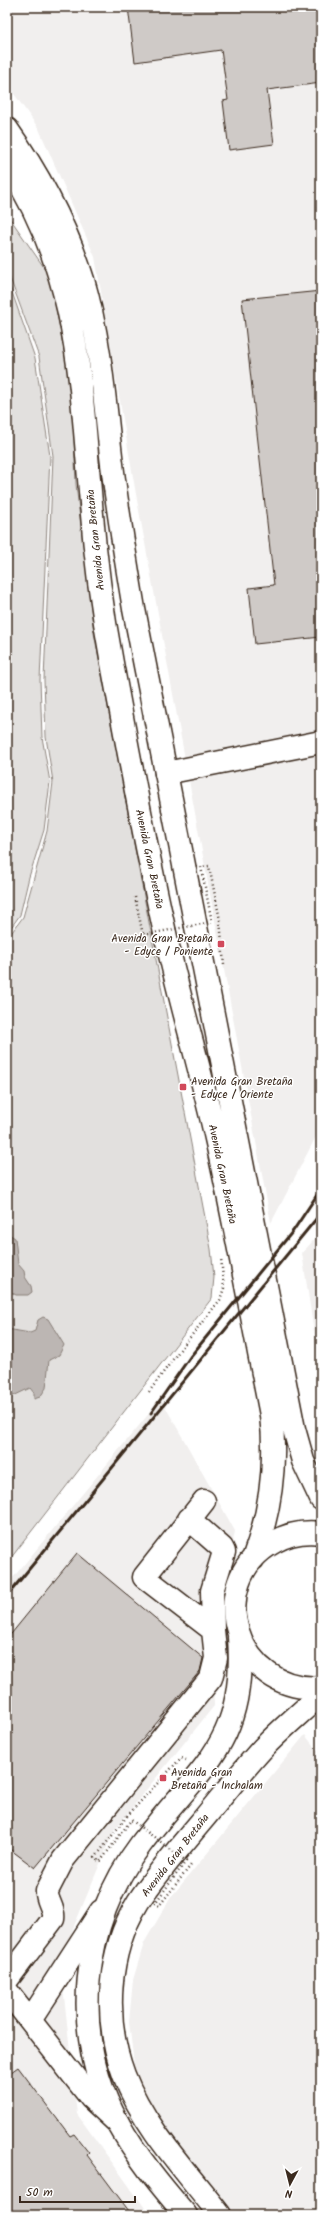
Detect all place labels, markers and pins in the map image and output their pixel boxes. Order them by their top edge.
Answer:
place label: Avenida Gran Bretaña - Edyce / Poniente [111,930,213,961]
marker: Avenida Gran Bretaña - Edyce / Poniente [216,939,226,949]
place label: Avenida Gran Bretaña - Edyce / Oriente [191,1073,293,1104]
marker: Avenida Gran Bretaña - Edyce / Oriente [178,1082,188,1092]
place label: Avenida Gran Bretaña - Inchalam [171,1764,263,1795]
marker: Avenida Gran Bretaña - Inchalam [158,1773,168,1783]

